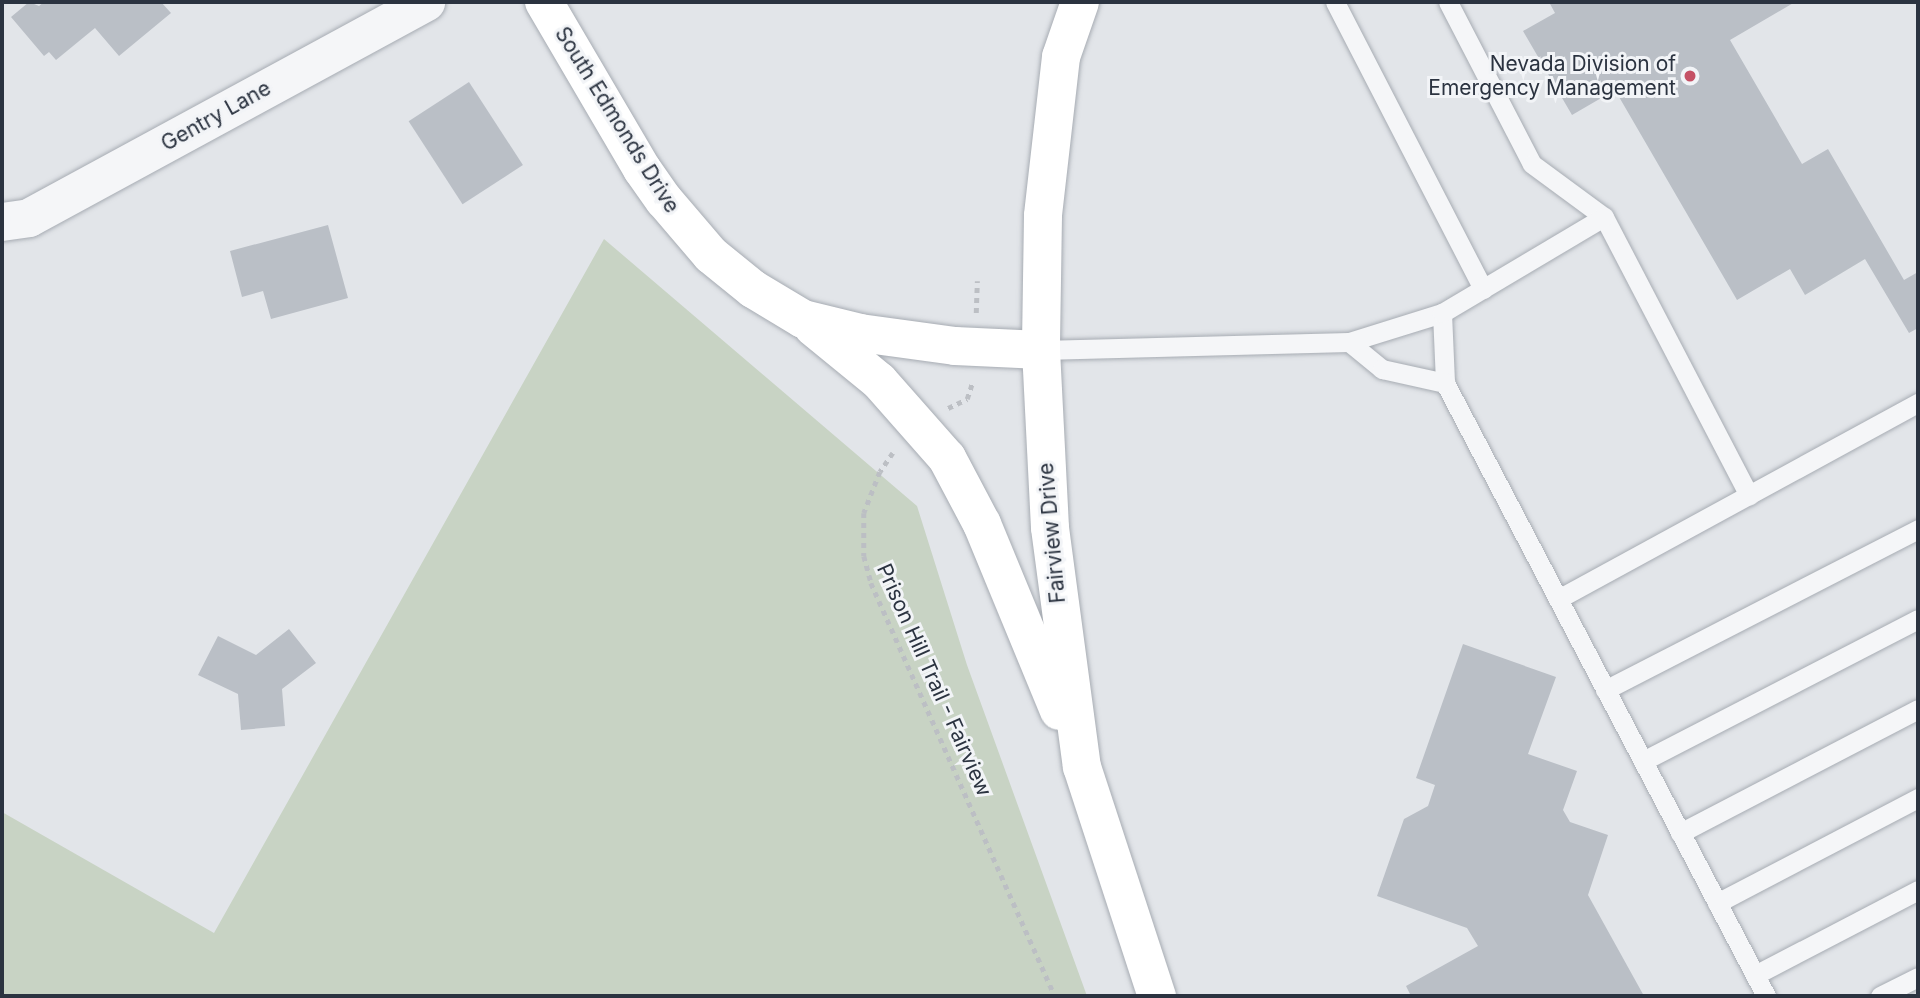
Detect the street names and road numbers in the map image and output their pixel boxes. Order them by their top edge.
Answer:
street label: South Edmonds Drive [549,22,685,218]
street label: Gentry Lane [157,76,275,156]
street label: Fairview Drive [1033,462,1071,604]
street label: Prison Hill Trail - Fairview [871,560,997,800]

